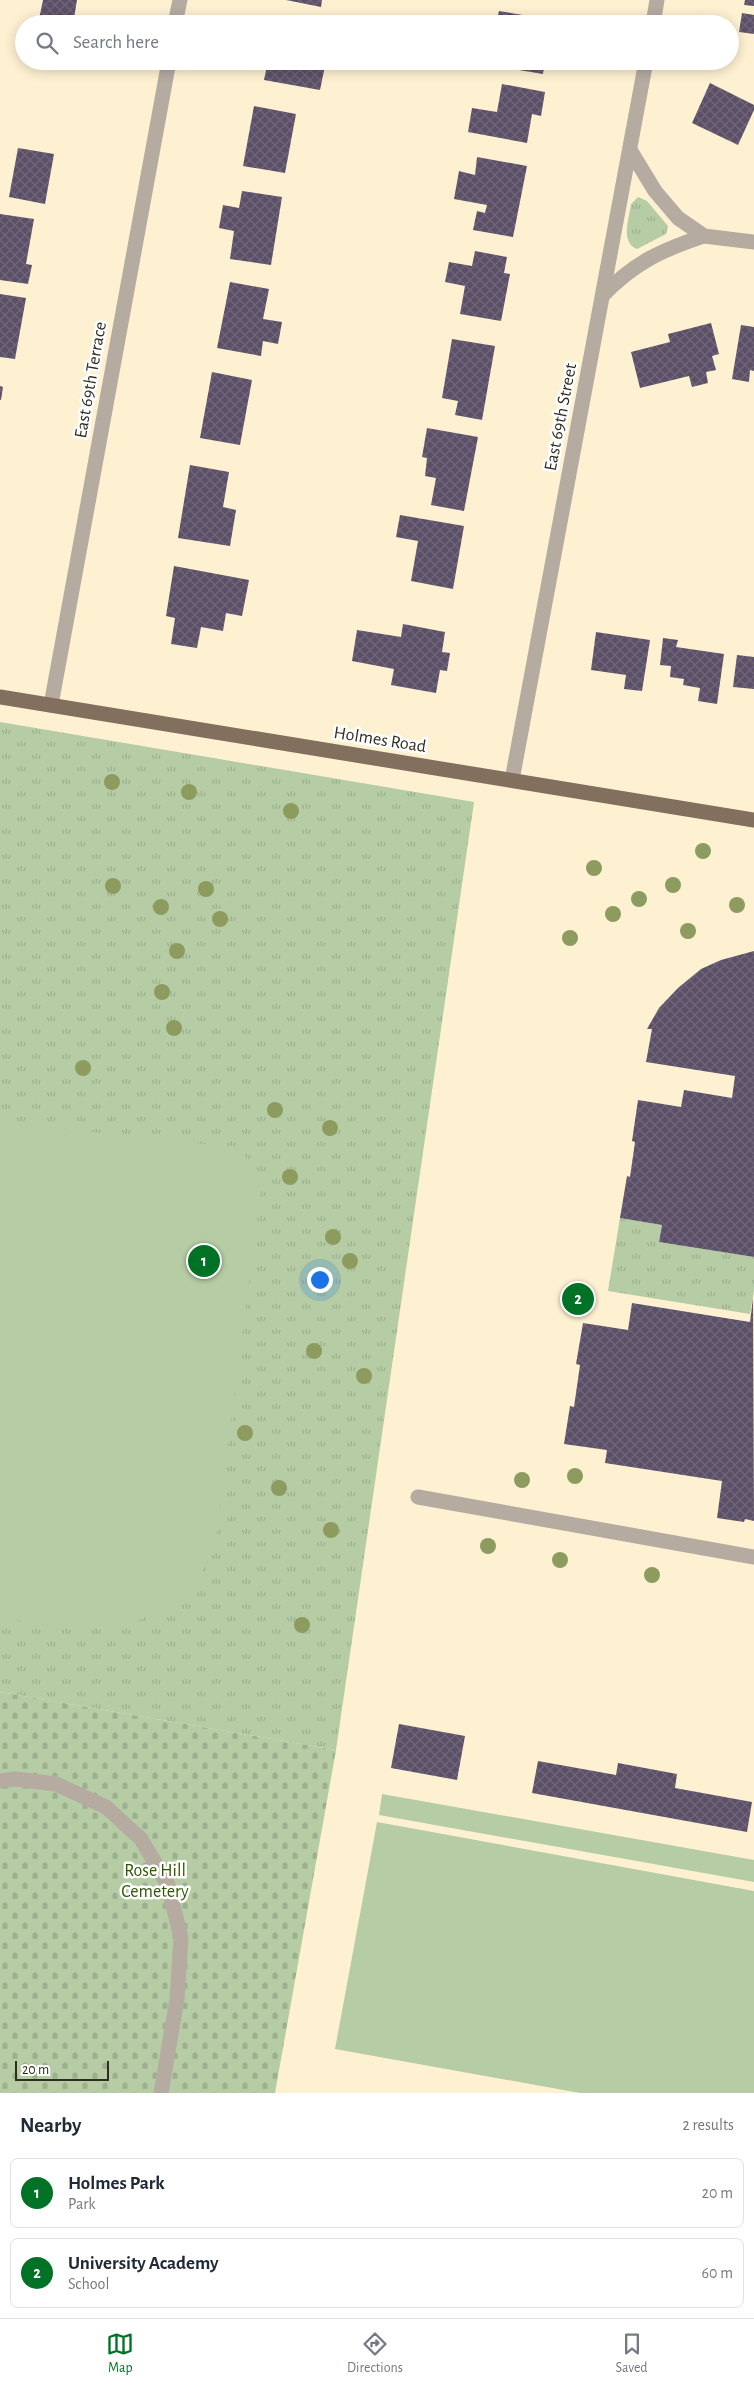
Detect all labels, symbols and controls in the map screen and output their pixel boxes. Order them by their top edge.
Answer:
search box [15,15,739,70]
icon: search [33,29,61,57]
text: Search here [73,33,159,52]
street label: East 69th Terrace [72,320,110,440]
street label: East 69th Street [542,361,580,472]
street label: Holmes Road [332,724,428,756]
pin: 1 [188,1242,220,1280]
your location [307,1267,333,1293]
pin: 2 [562,1280,594,1318]
park label: Rose Hill Cemetery [121,1862,189,1901]
scale bar [15,2058,109,2081]
text: 20 m [22,2063,49,2077]
text: Nearby [20,2115,81,2136]
text: 2 results [682,2117,734,2133]
text: Holmes Park [68,2174,165,2193]
text: 1 [34,2185,40,2201]
text: 20 m [702,2185,733,2201]
text: Park [68,2196,96,2212]
text: University Academy [68,2254,219,2273]
text: 2 [33,2265,41,2281]
text: 60 m [702,2265,733,2281]
text: School [68,2276,109,2292]
tab: Map [106,2330,134,2377]
tab: Directions [347,2330,403,2377]
tab: Saved [616,2330,648,2377]

